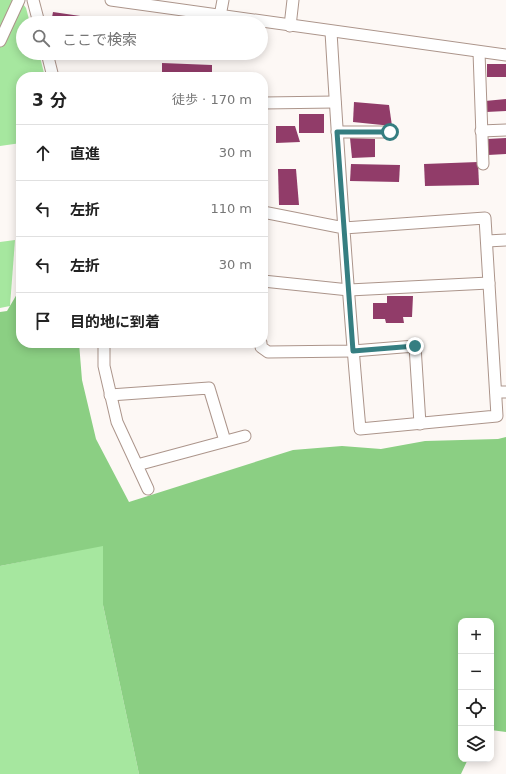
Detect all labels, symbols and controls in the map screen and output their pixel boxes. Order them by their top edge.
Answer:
search box [16,16,268,60]
icon: search [30,27,52,49]
text: ここで検索 [62,31,137,49]
text: 3 分 [32,90,67,110]
text: 徒歩 · 170 m [172,92,252,107]
route start [381,123,399,141]
icon: ahead [32,142,54,164]
text: 直進 [70,145,100,163]
text: 30 m [219,145,252,160]
icon: left [32,198,54,220]
text: 左折 [70,201,100,219]
text: 110 m [210,201,252,216]
icon: left [32,254,54,276]
text: 左折 [70,257,100,275]
text: 30 m [219,257,252,272]
icon: arrive [32,310,54,332]
text: 目的地に到着 [70,313,160,331]
route end [406,337,424,355]
map controls [458,618,494,762]
button: + [458,618,494,654]
button: − [458,654,494,690]
button: locate [458,690,494,726]
button: layers [458,726,494,762]

